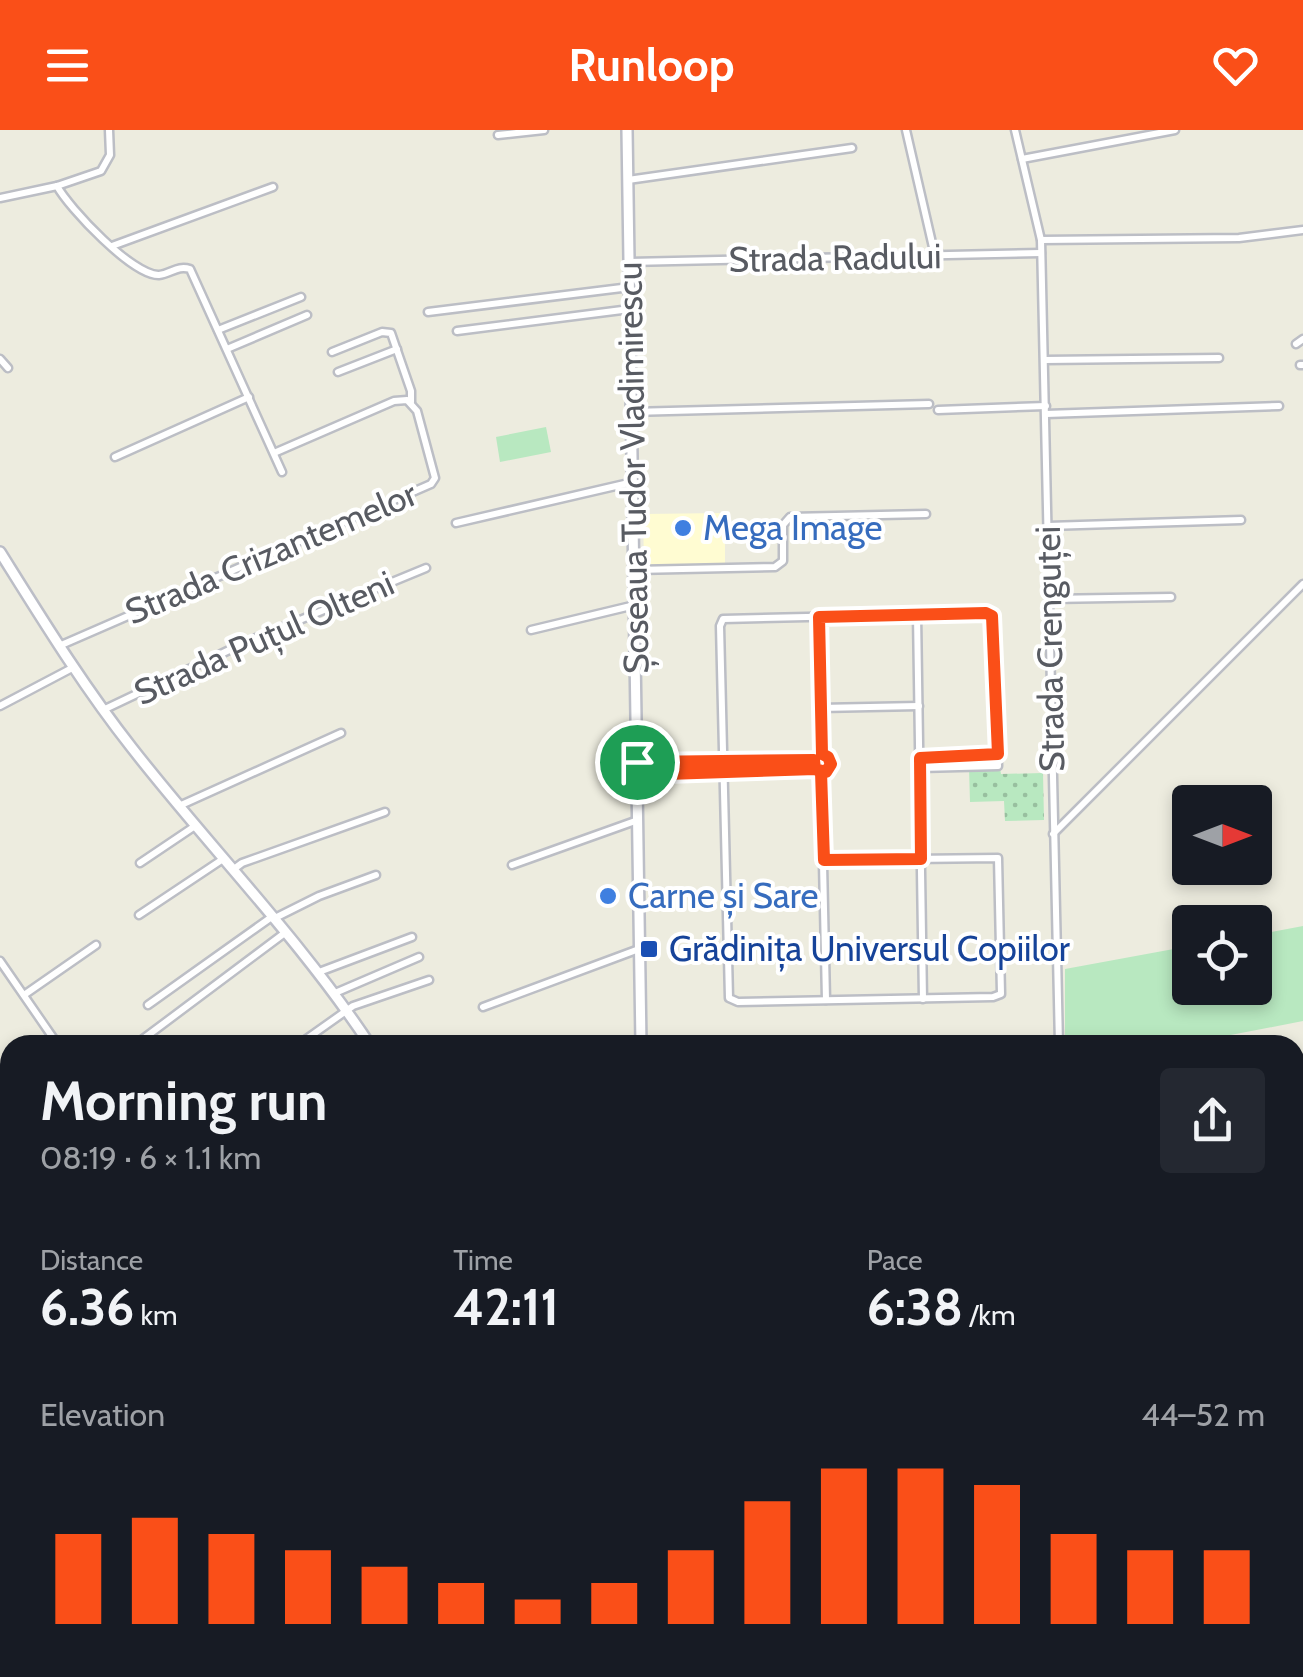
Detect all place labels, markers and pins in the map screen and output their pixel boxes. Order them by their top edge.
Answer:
place label: Mega Image [703,506,882,549]
marker: Mega Image [672,517,694,539]
pin [595,720,680,805]
place label: Carne și Sare [628,874,818,919]
marker: Carne și Sare [597,885,619,907]
place label: Grădinița Universul Copiilor [669,927,1070,972]
marker: Grădinița Universul Copiilor [638,938,660,960]

